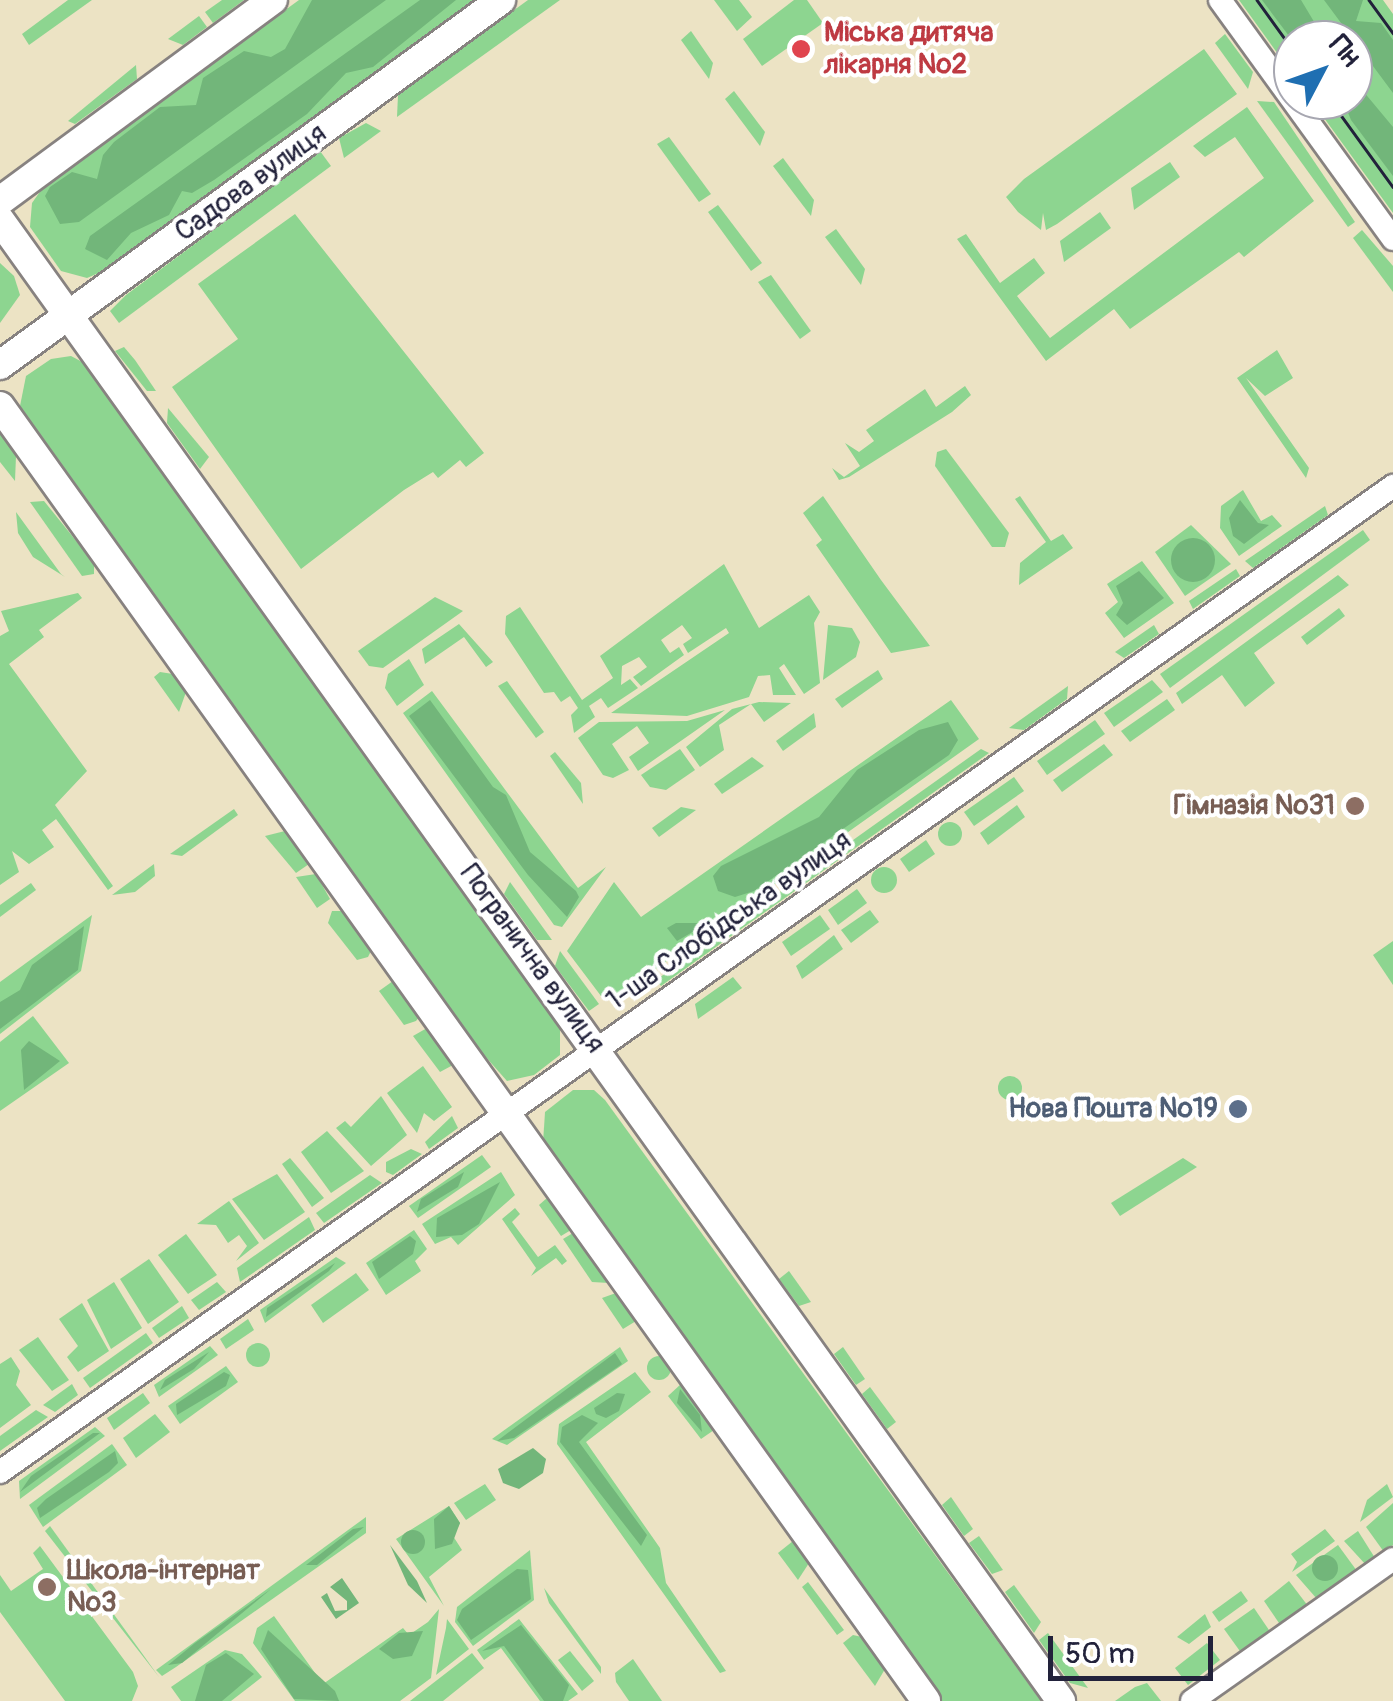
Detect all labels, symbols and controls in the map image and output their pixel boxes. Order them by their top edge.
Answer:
place label: Міська дитяча лікарня №2 [824,16,993,82]
north arrow [1273,20,1373,120]
text: Пн [1321,28,1368,74]
marker: Міська дитяча лікарня №2 [788,36,814,62]
street label: Садова вулиця [169,117,333,249]
place label: Гімназія №31 [1173,789,1335,823]
marker: Гімназія №31 [1344,795,1366,817]
street label: 1-ша Слобідська вулиця [600,824,858,1018]
street label: Погранична вулиця [452,858,612,1060]
place label: Нова Пошта №19 [1008,1092,1218,1126]
marker: Нова Пошта №19 [1227,1098,1249,1120]
place label: Школа-інтернат №3 [67,1554,260,1620]
marker: Школа-інтернат №3 [36,1576,58,1598]
scale bar [1053,1616,1218,1678]
text: 50 m [1065,1635,1135,1672]

